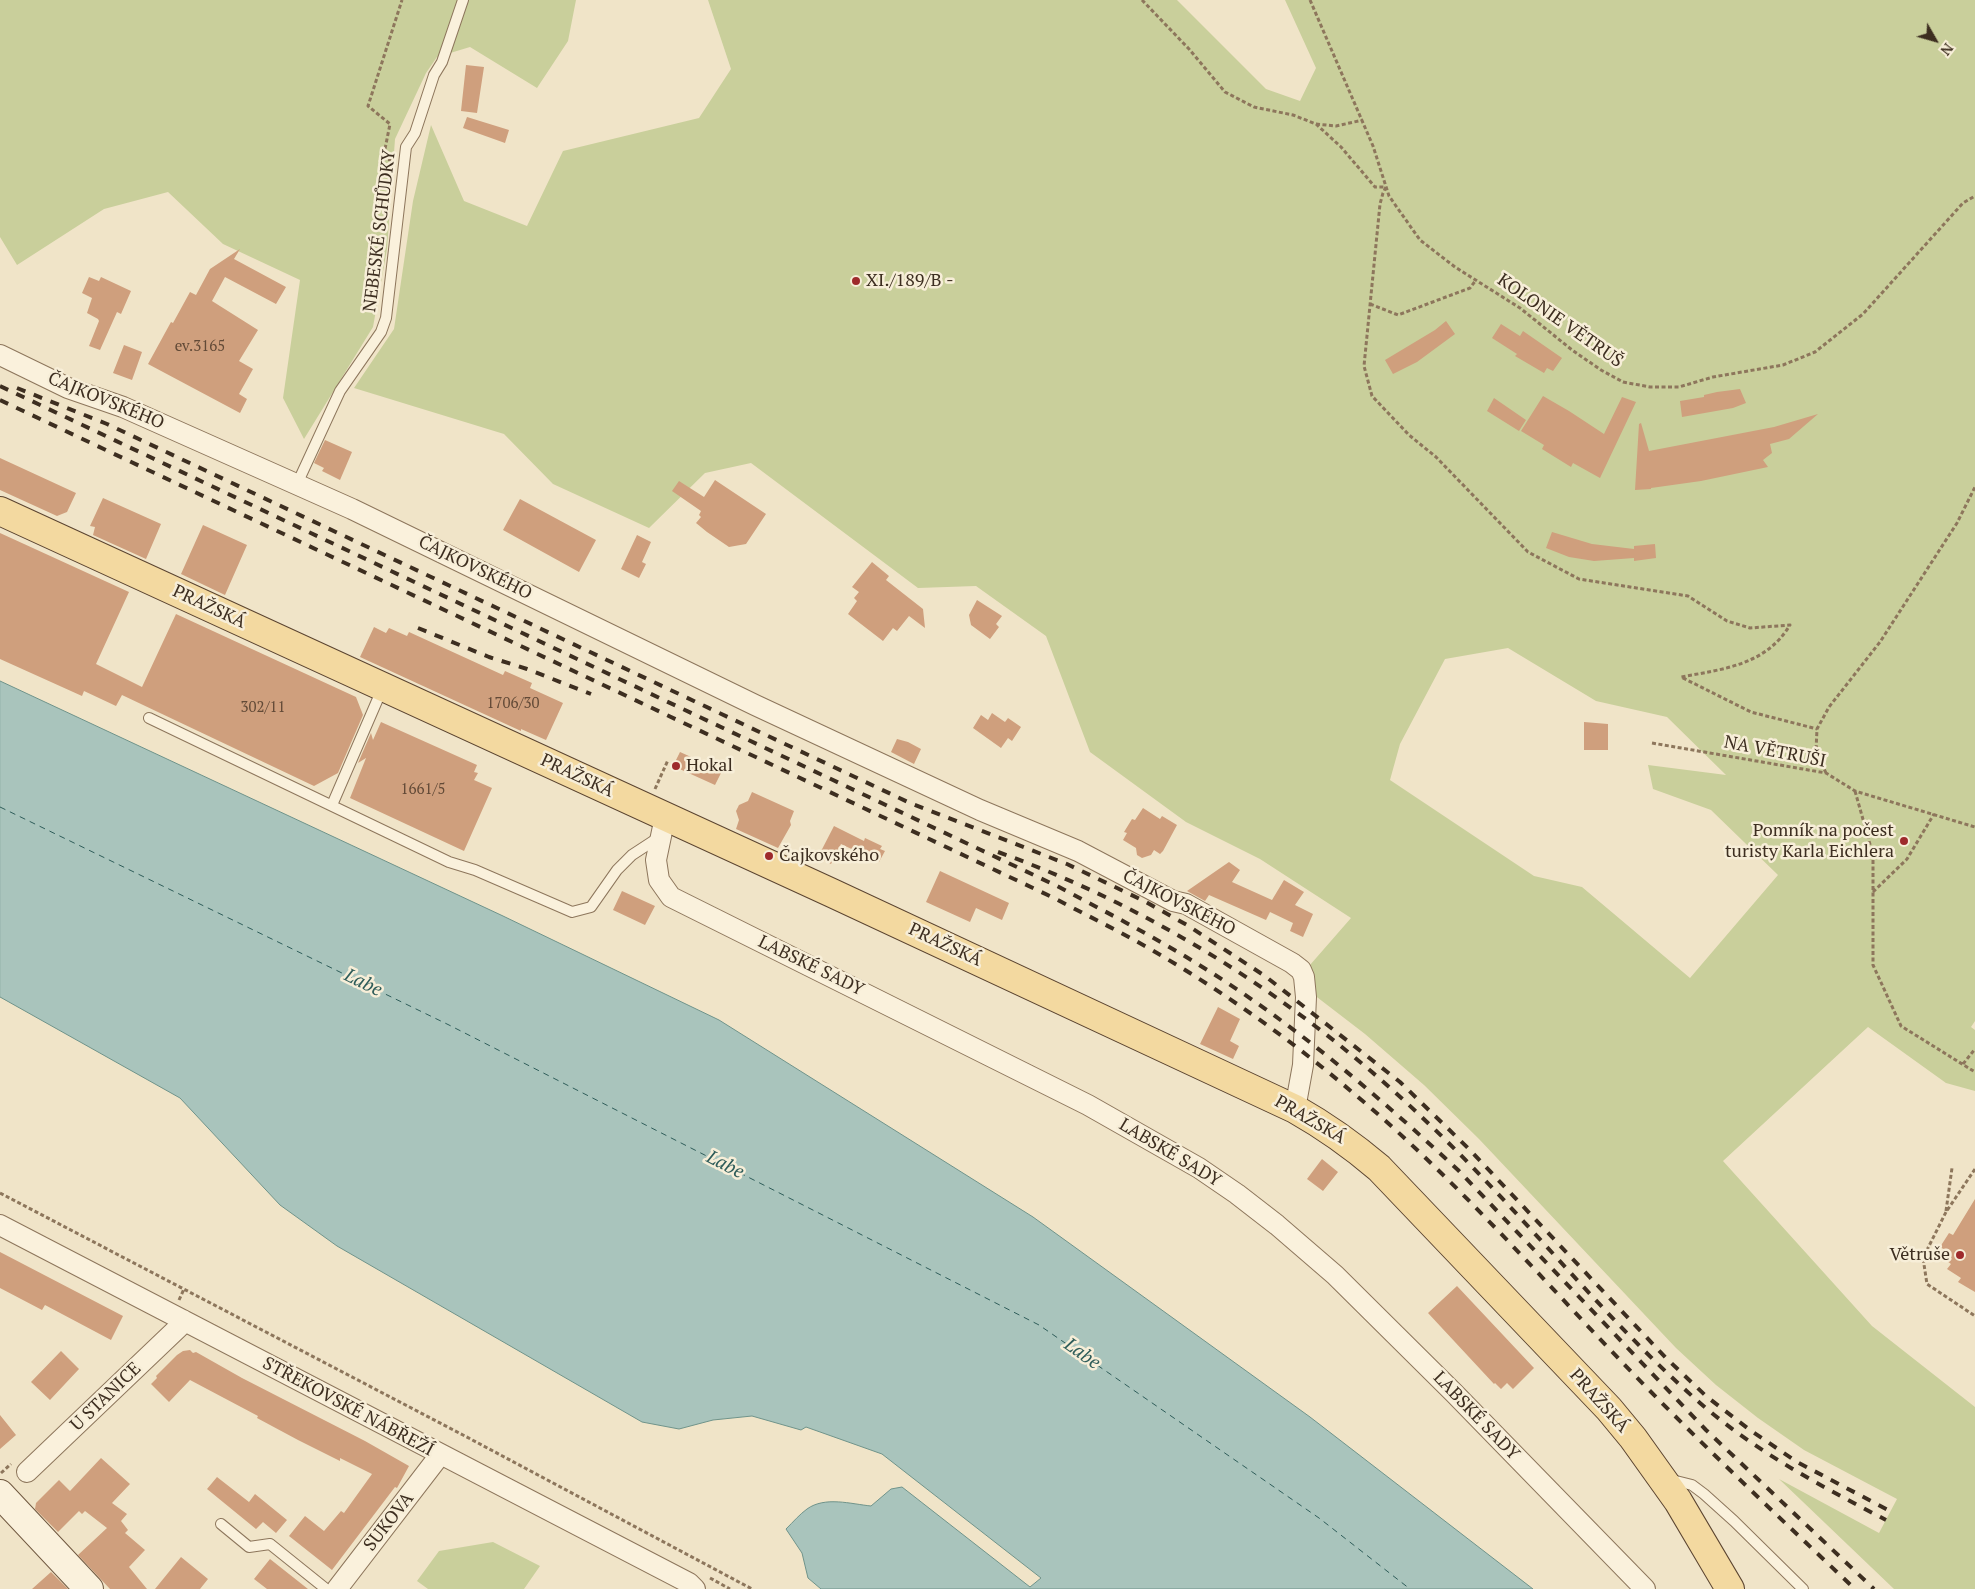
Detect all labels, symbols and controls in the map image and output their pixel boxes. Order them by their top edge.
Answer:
north arrow [1910,15,1960,65]
text: N [1936,40,1958,60]
street label: NEBESKÉ SCHŮDKY [359,149,401,313]
place label: XI./189/B - [866,270,954,292]
street label: KOLONIE VĚTRUŠ [1493,270,1627,372]
marker: XI./189/B - [850,275,862,287]
house number: ev.3165 [175,338,225,356]
street label: ČAJKOVSKÉHO [45,368,167,434]
street label: ČAJKOVSKÉHO [415,531,535,605]
street label: PRAŽSKÁ [169,581,249,633]
house number: 1706/30 [486,695,540,713]
house number: 302/11 [240,699,286,717]
street label: NA VĚTRUŠI [1722,732,1828,772]
street label: PRAŽSKÁ [537,750,617,802]
place label: Hokal [686,755,733,777]
marker: Hokal [670,760,682,772]
house number: 1661/5 [400,781,446,799]
place label: Pomník na počest turisty Karla Eichlera [1725,820,1894,862]
marker: Pomník na počest turisty Karla Eichlera [1898,835,1910,847]
place label: Čajkovského [779,845,879,867]
marker: Čajkovského [763,850,775,862]
street label: ČAJKOVSKÉHO [1119,865,1239,941]
street label: PRAŽSKÁ [905,919,985,971]
street label: LABSKÉ SADY [755,931,867,1001]
water label: Labe [340,964,386,1002]
street label: PRAŽSKÁ [1271,1091,1349,1149]
street label: LABSKÉ SADY [1115,1114,1225,1192]
water label: Labe [702,1146,748,1184]
place label: Větruše [1890,1244,1950,1266]
marker: Větruše [1954,1249,1966,1261]
water label: Labe [1059,1333,1105,1375]
street label: STŘEKOVSKÉ NÁBŘEŽÍ [259,1353,437,1461]
street label: U STANICE [66,1358,146,1436]
street label: PRAŽSKÁ [1565,1365,1633,1437]
street label: LABSKÉ SADY [1428,1367,1524,1465]
street label: SUKOVA [360,1489,418,1555]

